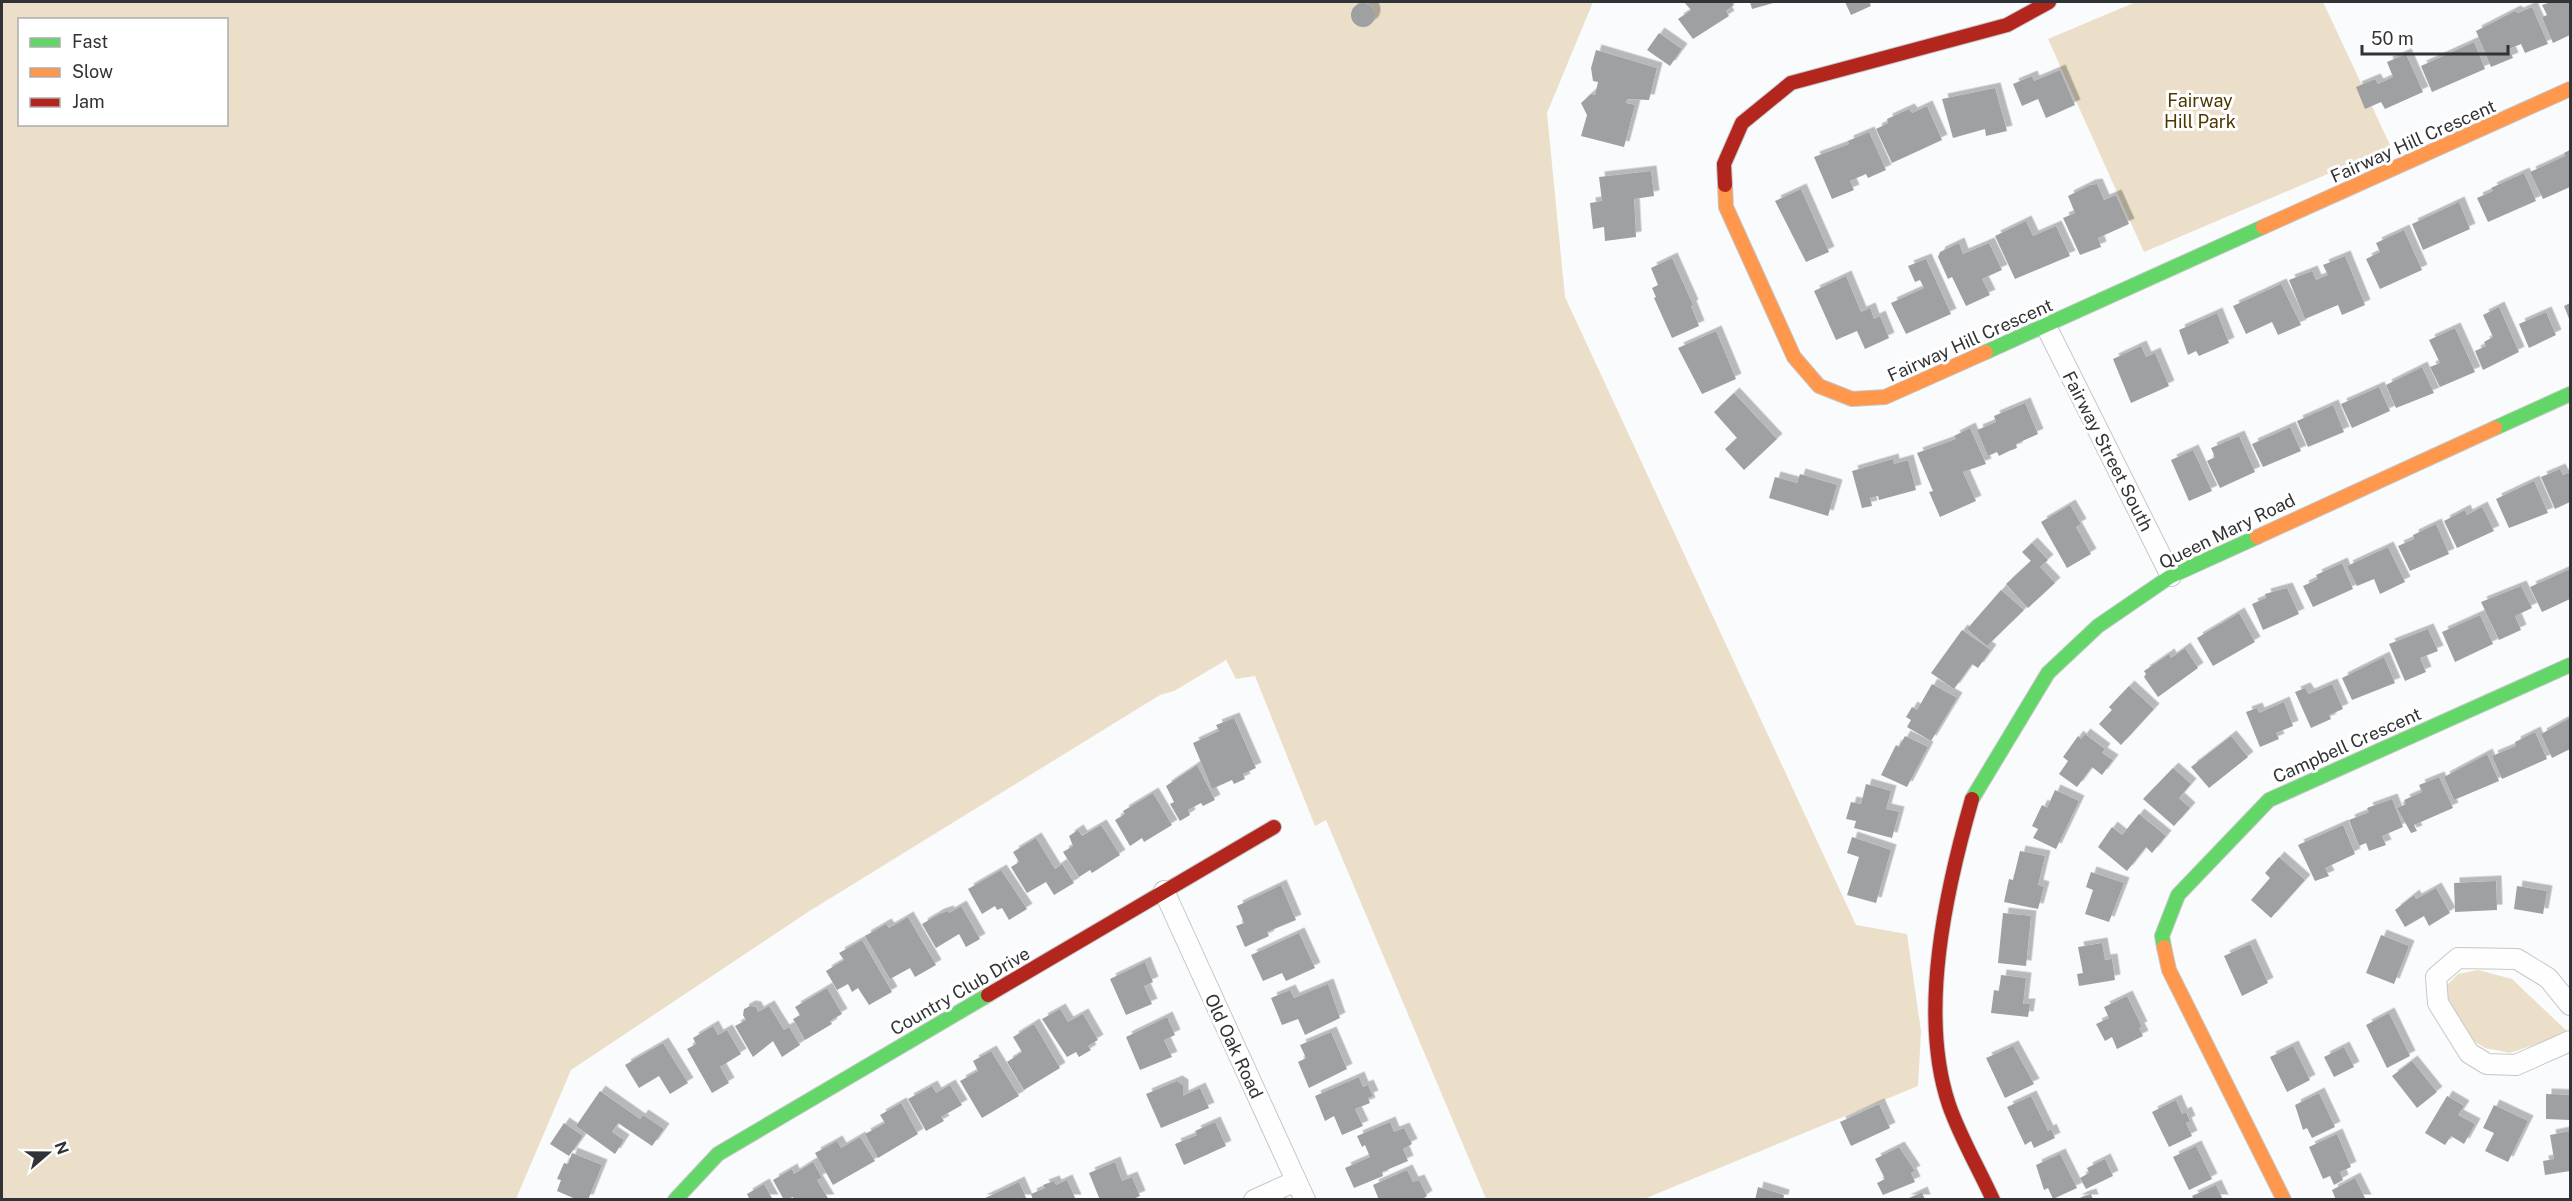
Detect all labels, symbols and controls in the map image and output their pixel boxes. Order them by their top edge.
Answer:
legend [18,18,228,126]
scale bar [2362,18,2508,56]
text: 50 m [2371,28,2414,49]
text: Fast [72,31,108,52]
text: Slow [72,61,113,82]
park label: Fairway Hill Park [2164,90,2236,132]
text: Jam [72,91,105,112]
street label: Fairway Hill Crescent [2327,95,2499,187]
street label: Fairway Hill Crescent [1884,294,2056,386]
street label: Fairway Street South [2059,367,2157,535]
street label: Queen Mary Road [2156,489,2298,573]
street label: Campbell Crescent [2270,703,2424,787]
street label: Country Club Drive [887,943,1033,1039]
street label: Old Oak Road [1201,990,1267,1102]
north arrow [18,1123,78,1183]
text: N [51,1139,73,1157]

